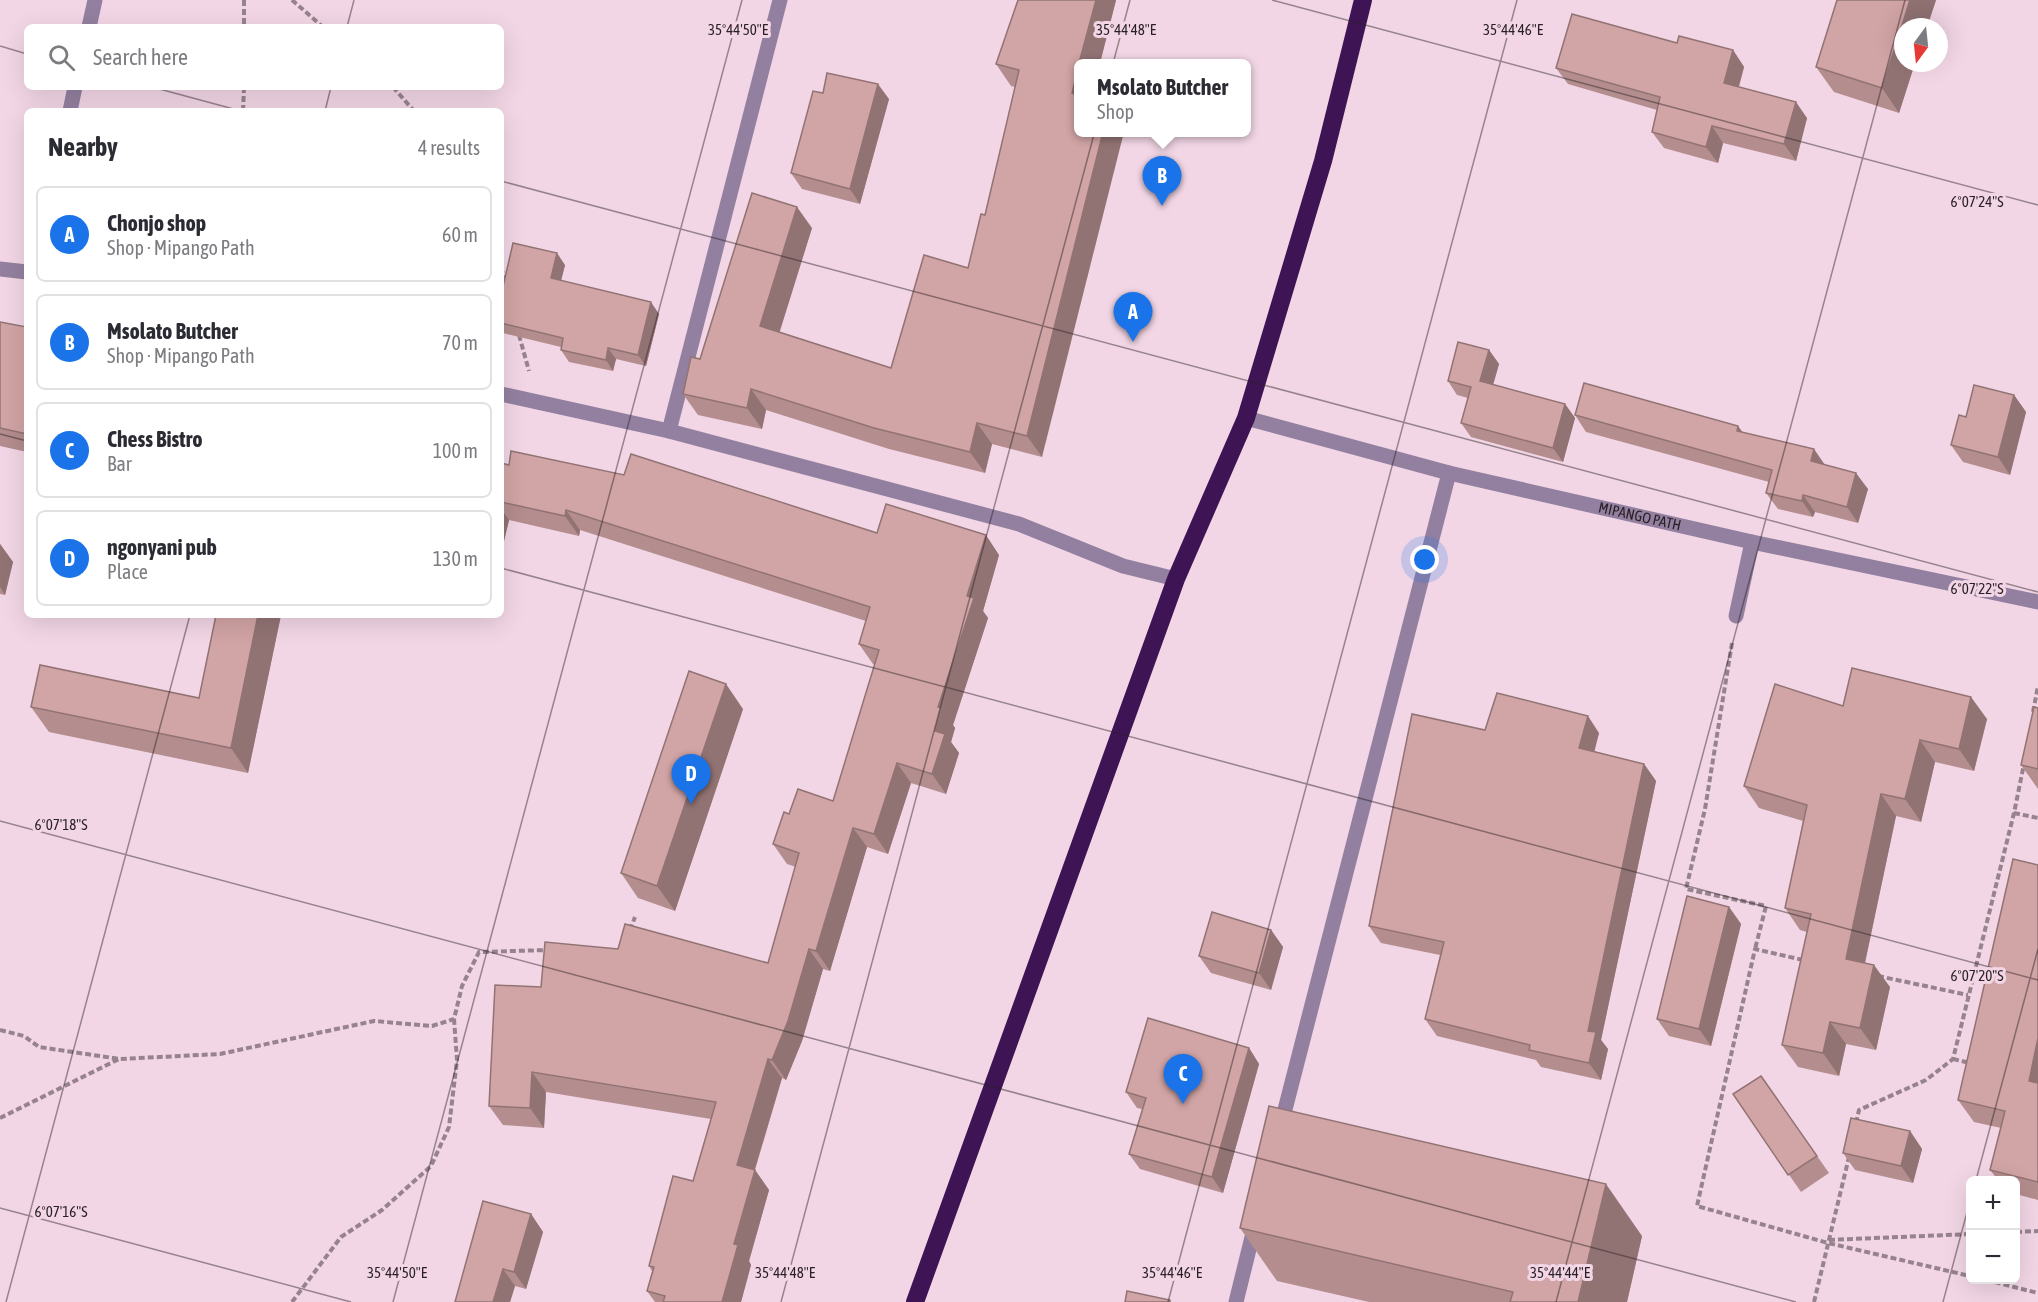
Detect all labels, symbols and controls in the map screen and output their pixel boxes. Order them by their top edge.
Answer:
north arrow [1894,18,1948,72]
text: 35°44'50"E [708,21,769,38]
text: 35°44'48"E [1096,21,1157,38]
text: 35°44'46"E [1483,21,1544,38]
search box [24,24,504,90]
icon: search [45,41,78,74]
text: Search here [93,44,188,70]
popup [1074,59,1251,137]
text: Msolato Butcher [1097,74,1228,100]
text: Shop [1097,100,1134,123]
text: Nearby [48,132,118,162]
text: 4 results [418,136,480,159]
pin: B [1142,156,1182,206]
text: 6°07'24"S [1950,193,2004,210]
text: Chonjo shop [107,210,206,236]
text: A [65,223,74,246]
text: 60 m [442,223,478,246]
text: Shop · Mipango Path [107,236,255,259]
pin: A [1114,292,1152,342]
text: Msolato Butcher [107,318,238,344]
text: B [65,331,74,354]
text: 70 m [442,331,478,354]
text: Shop · Mipango Path [107,344,255,367]
text: Chess Bistro [107,426,203,452]
text: C [65,439,74,462]
text: 100 m [433,439,478,462]
text: Bar [107,452,132,475]
street label: MIPANGO PATH [1597,498,1683,534]
text: ngonyani pub [107,534,217,560]
your location [1410,545,1439,574]
text: D [64,547,75,570]
text: 130 m [433,547,478,570]
text: Place [107,560,148,583]
text: 6°07'22"S [1950,580,2004,597]
pin: D [672,754,710,804]
text: 6°07'18"S [34,816,88,833]
text: 6°07'20"S [1950,967,2004,984]
pin: C [1164,1054,1202,1104]
map controls [1966,1176,2020,1284]
button: + [1966,1176,2020,1230]
text: 6°07'16"S [34,1203,88,1220]
button: − [1966,1230,2020,1284]
text: 35°44'50"E [367,1264,428,1281]
text: 35°44'48"E [755,1264,816,1281]
text: 35°44'46"E [1142,1264,1203,1281]
text: 35°44'44"E [1530,1264,1591,1281]

